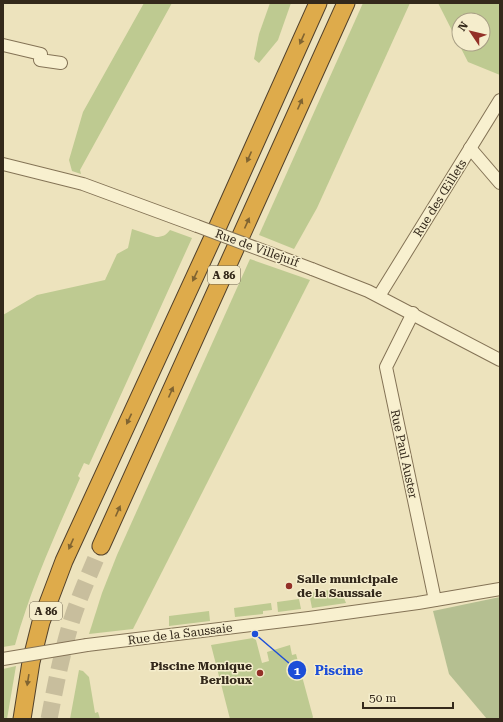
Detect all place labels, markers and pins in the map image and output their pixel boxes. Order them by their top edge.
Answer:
place label: Salle municipale de la Saussaie [297,572,398,600]
marker: Salle municipale de la Saussaie [284,581,294,591]
callout: Piscine [287,658,371,683]
place label: Piscine Monique Berlioux [150,659,252,687]
marker: Piscine Monique Berlioux [255,668,265,678]

